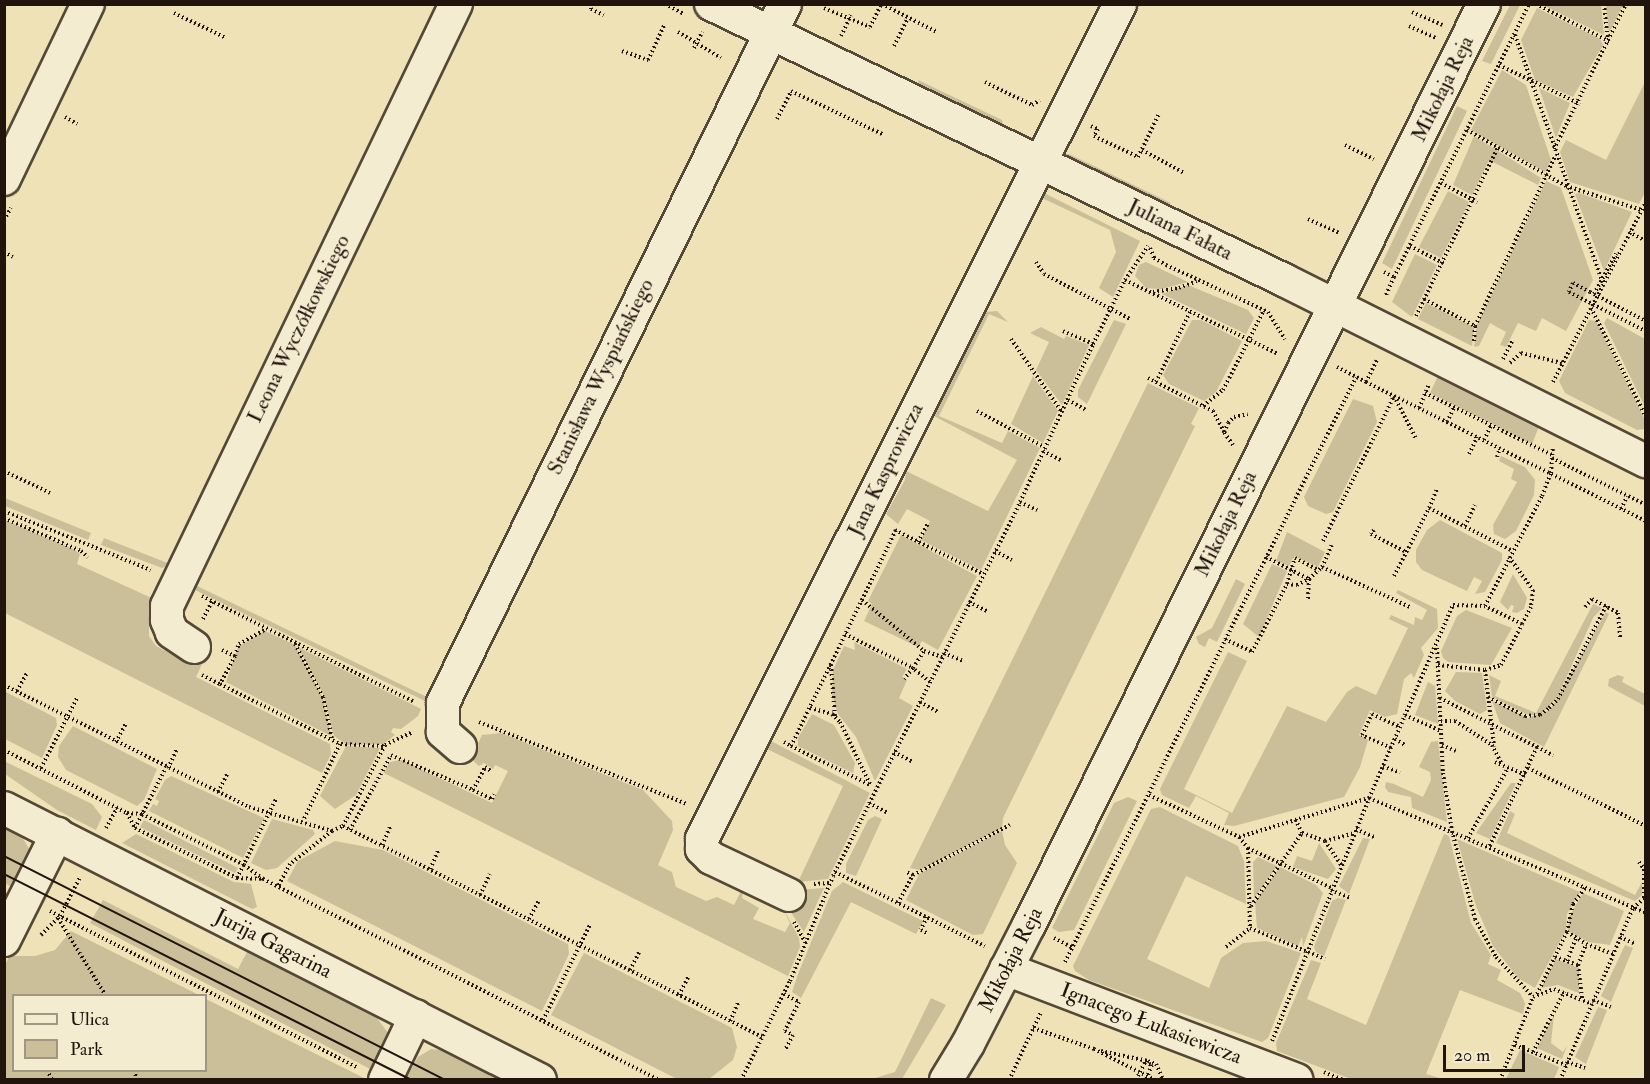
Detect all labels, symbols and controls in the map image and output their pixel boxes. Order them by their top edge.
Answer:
street label: Mikołaja Reja [1407,32,1479,146]
street label: Juliana Fałata [1124,194,1236,266]
street label: Leona Wyczółkowskiego [243,231,355,427]
street label: Stanisława Wyspiańskiego [543,275,659,479]
street label: Jana Kasprowicza [843,399,929,541]
street label: Mikołaja Reja [1190,467,1262,581]
street label: Mikołaja Reja [974,903,1048,1017]
street label: Jurija Gagarina [210,904,336,984]
street label: Ignacego Łukasiewicza [1057,978,1245,1070]
legend [12,994,207,1072]
text: Ulica [70,1008,109,1031]
scale bar [1446,1033,1528,1071]
text: Park [70,1038,103,1061]
text: 20 m [1454,1044,1490,1067]

